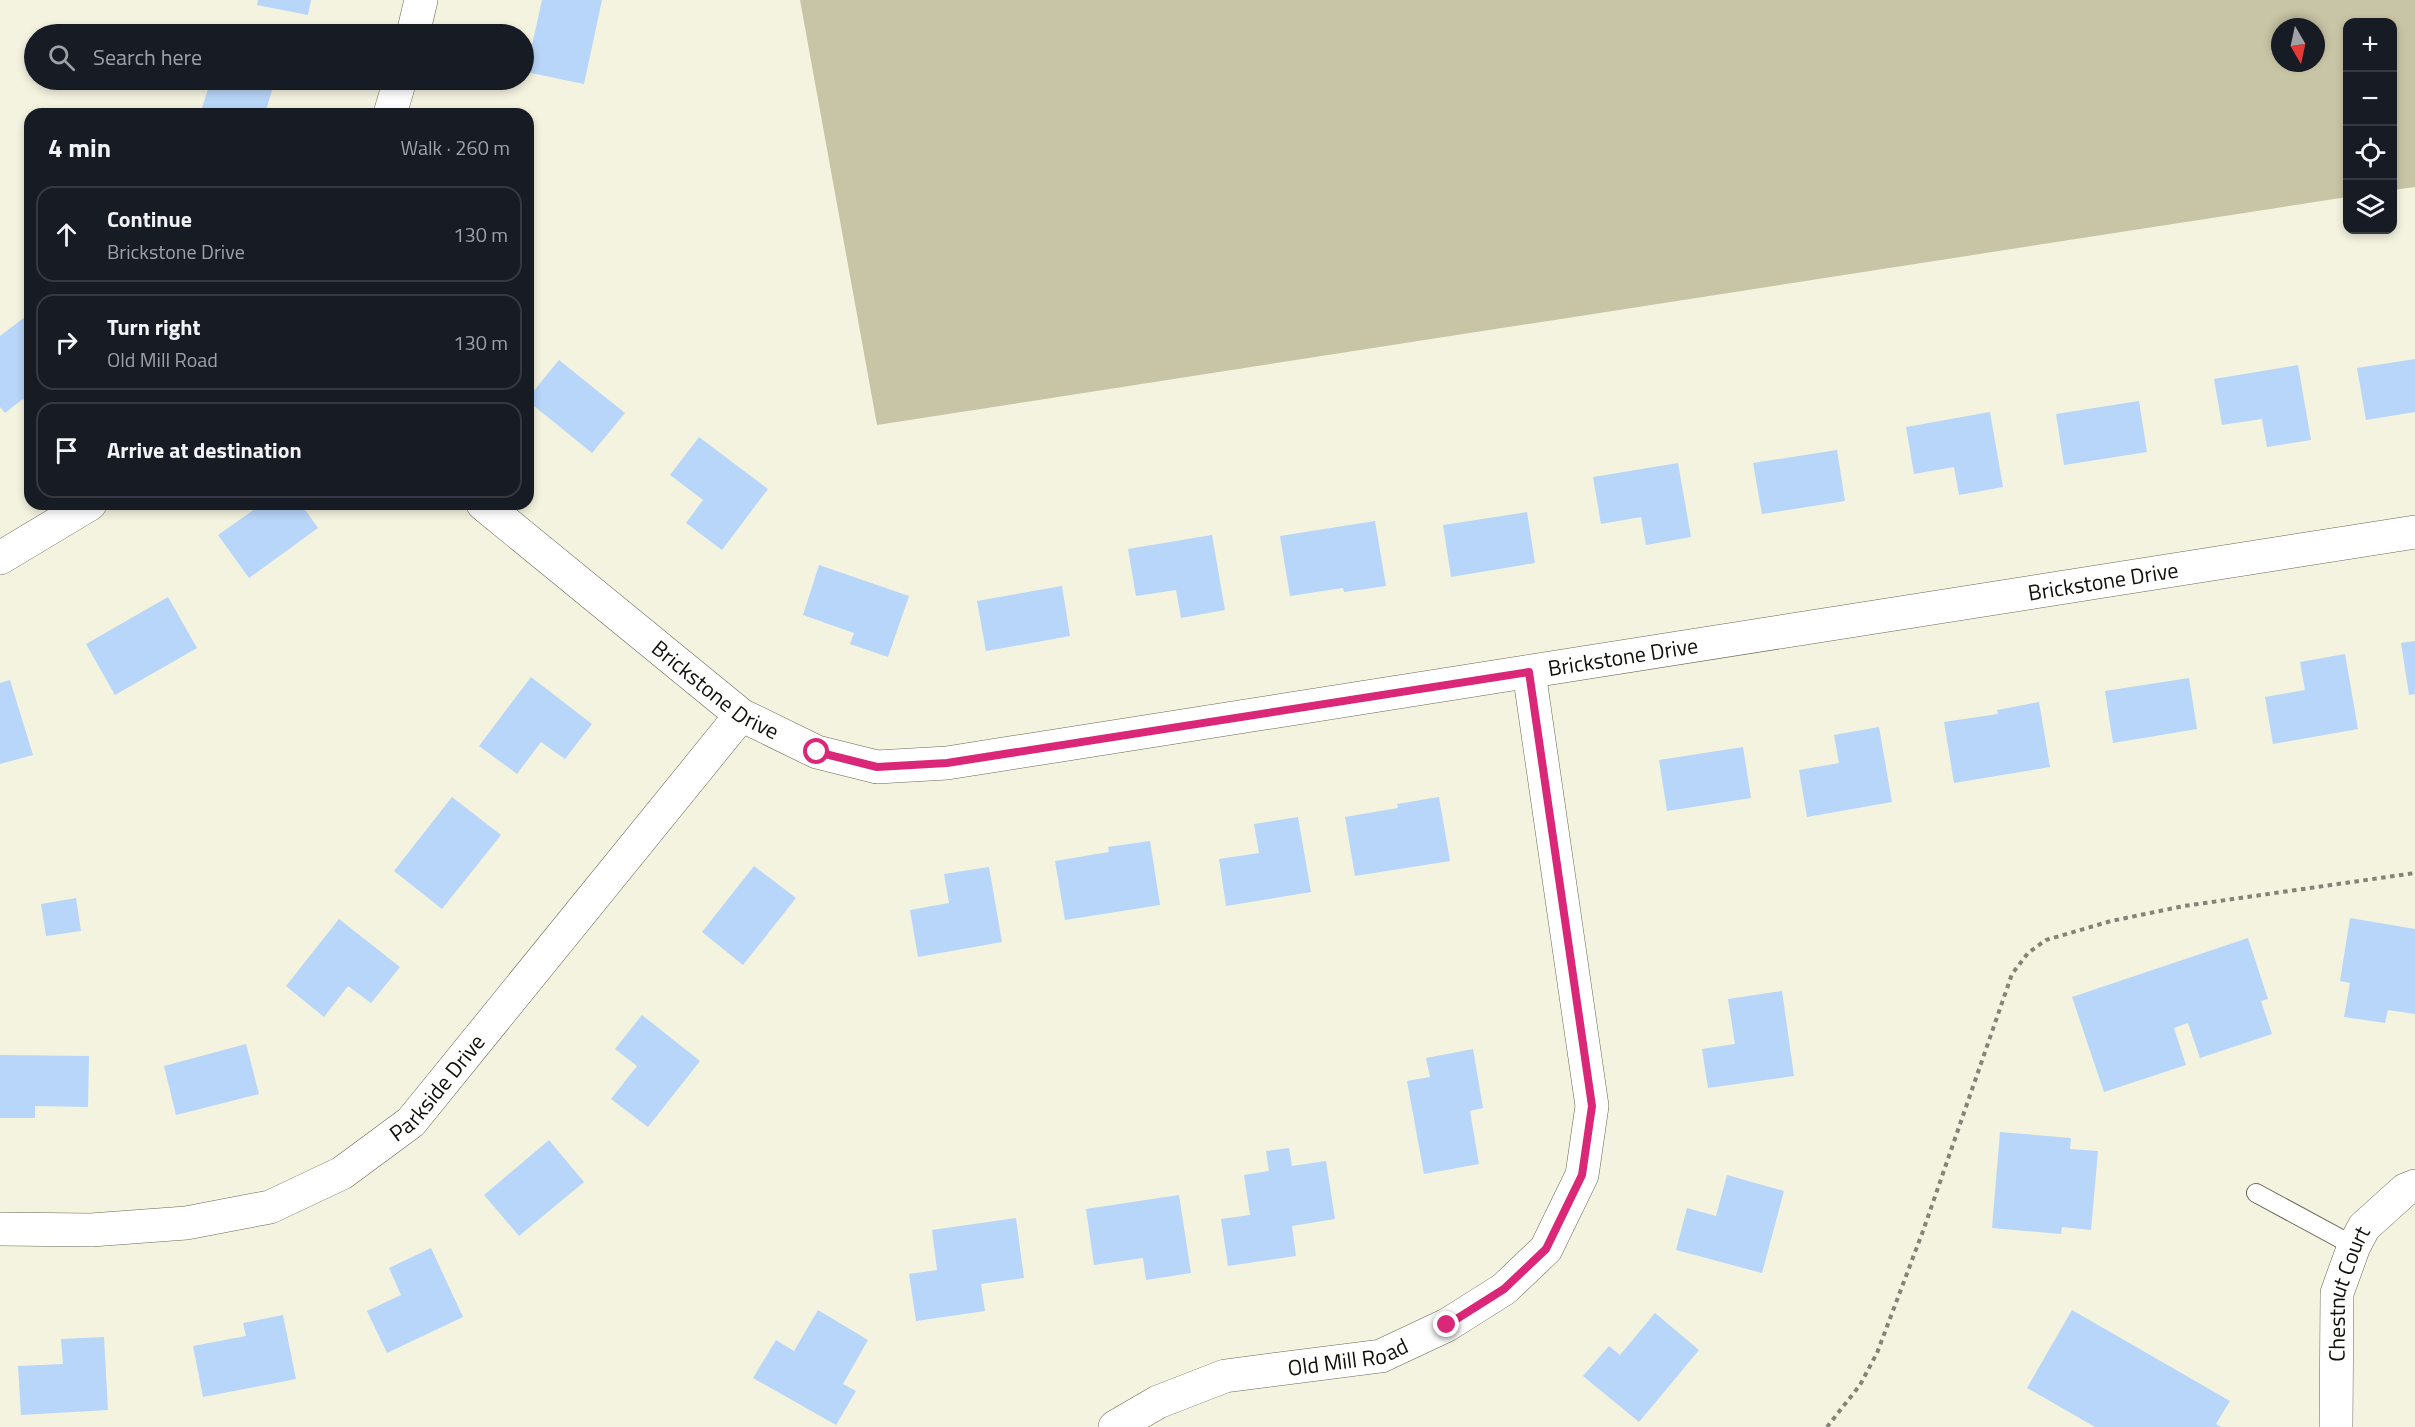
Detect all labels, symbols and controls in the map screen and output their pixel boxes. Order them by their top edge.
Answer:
north arrow [2271,18,2325,72]
map controls [2343,18,2397,234]
button: + [2343,18,2397,72]
search box [24,24,534,90]
text: Search here [93,40,202,74]
icon: search [45,41,78,74]
button: − [2343,72,2397,126]
button: locate [2343,126,2397,180]
text: 4 min [48,128,111,167]
text: Walk · 260 m [401,132,510,163]
button: layers [2343,180,2397,234]
text: Continue [107,202,192,236]
icon: ahead [50,218,83,251]
text: 130 m [453,219,508,250]
text: Brickstone Drive [107,236,245,267]
text: Turn right [107,310,201,344]
icon: right [50,326,83,359]
text: 130 m [453,327,508,358]
text: Old Mill Road [107,344,218,375]
text: Arrive at destination [107,433,302,467]
icon: arrive [50,434,83,467]
street label: Brickstone Drive [2025,553,2181,610]
street label: Brickstone Drive [1545,628,1700,685]
street label: Brickstone Drive [644,631,785,748]
route start [803,738,829,764]
street label: Parkside Drive [382,1026,493,1150]
street label: Chestnut Court [2319,1220,2379,1362]
route end [1433,1311,1459,1337]
street label: Old Mill Road [1286,1329,1414,1385]

